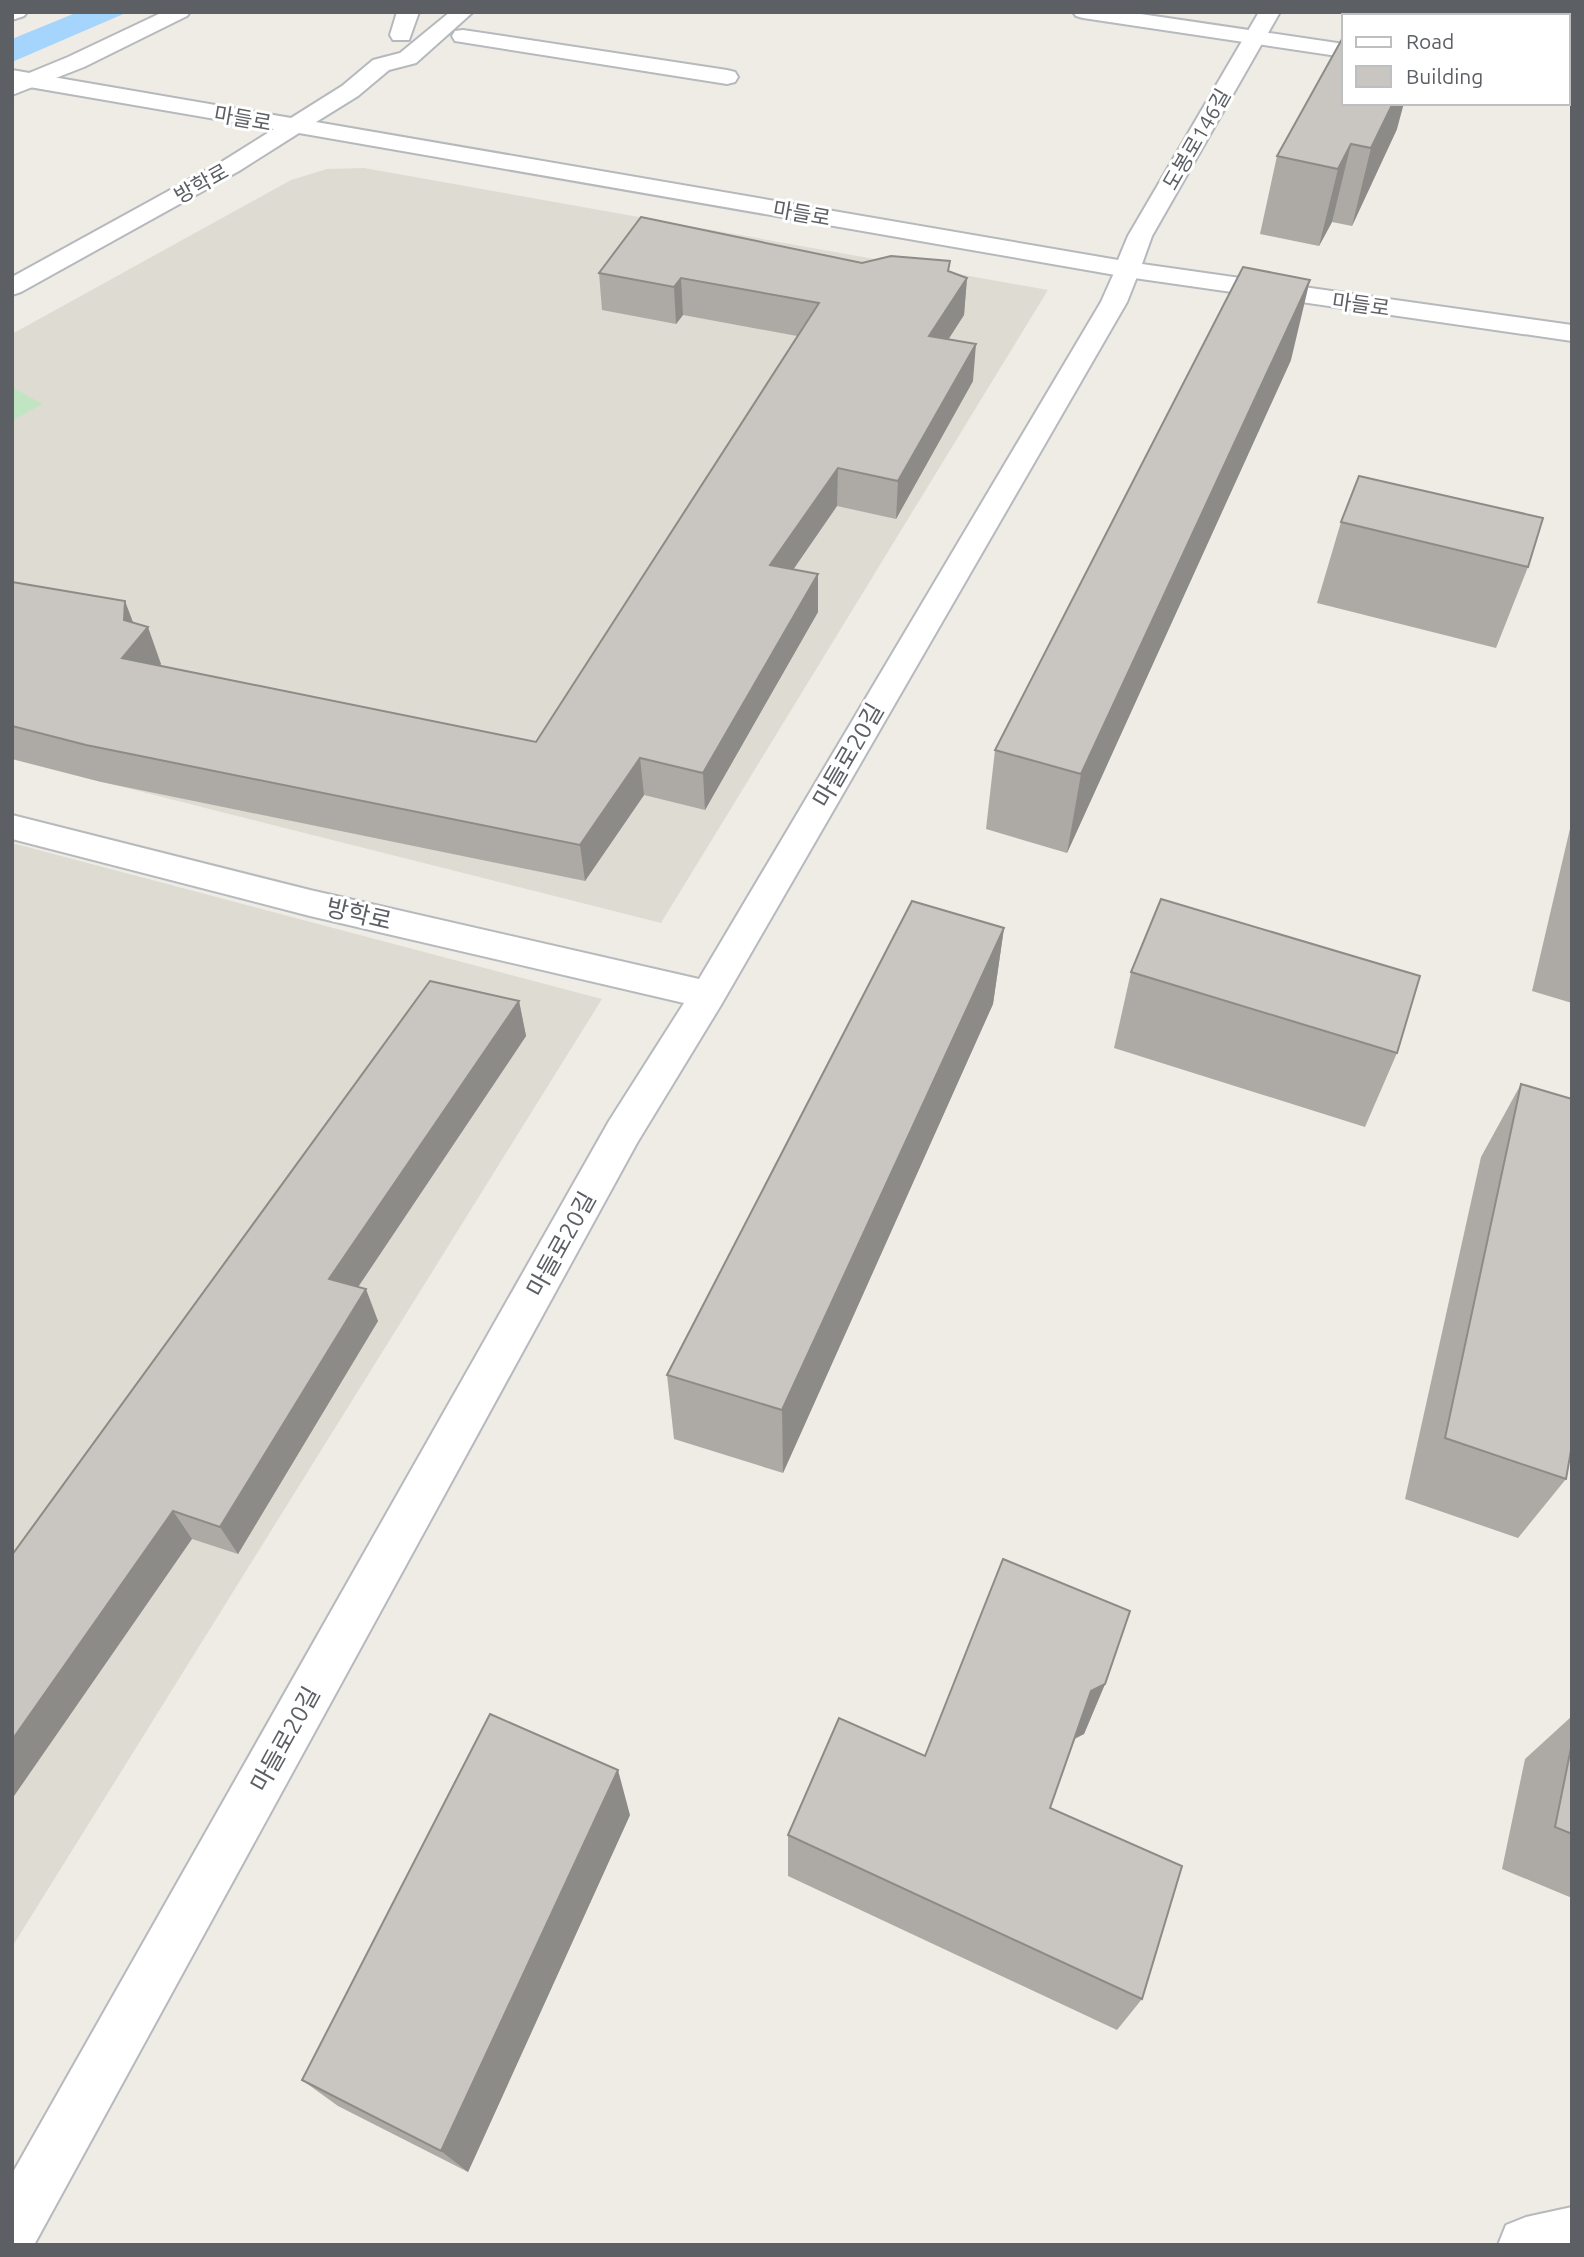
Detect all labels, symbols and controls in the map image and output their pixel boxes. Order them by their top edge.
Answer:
legend [1342,14,1570,105]
text: Road [1406,29,1454,53]
text: Building [1406,64,1483,88]
street label: 도봉로146길 [1157,84,1235,194]
street label: 마들로 [212,101,274,135]
street label: 방학로 [170,158,232,208]
street label: 마들로 [771,196,833,230]
street label: 마들로 [1331,288,1391,320]
street label: 마들로20길 [807,698,889,812]
street label: 방학로 [324,893,394,935]
street label: 마들로20길 [521,1187,601,1301]
street label: 마들로20길 [245,1682,325,1796]

